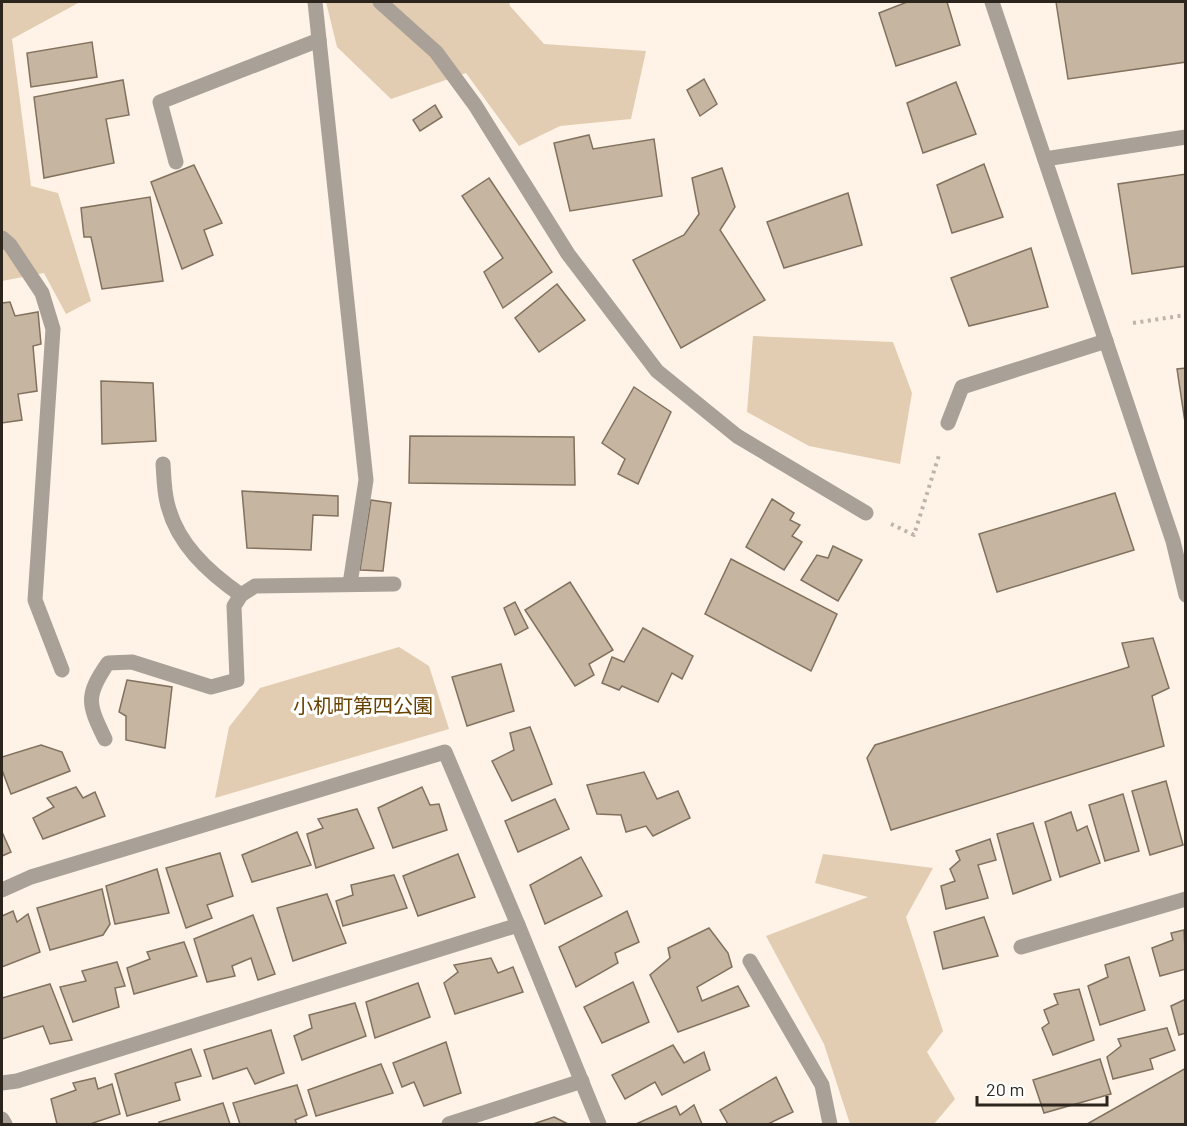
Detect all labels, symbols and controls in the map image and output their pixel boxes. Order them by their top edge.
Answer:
park label: 小机町第四公園 [293,693,433,717]
scale bar [977,1069,1108,1107]
text: 20 m [986,1078,1024,1100]

